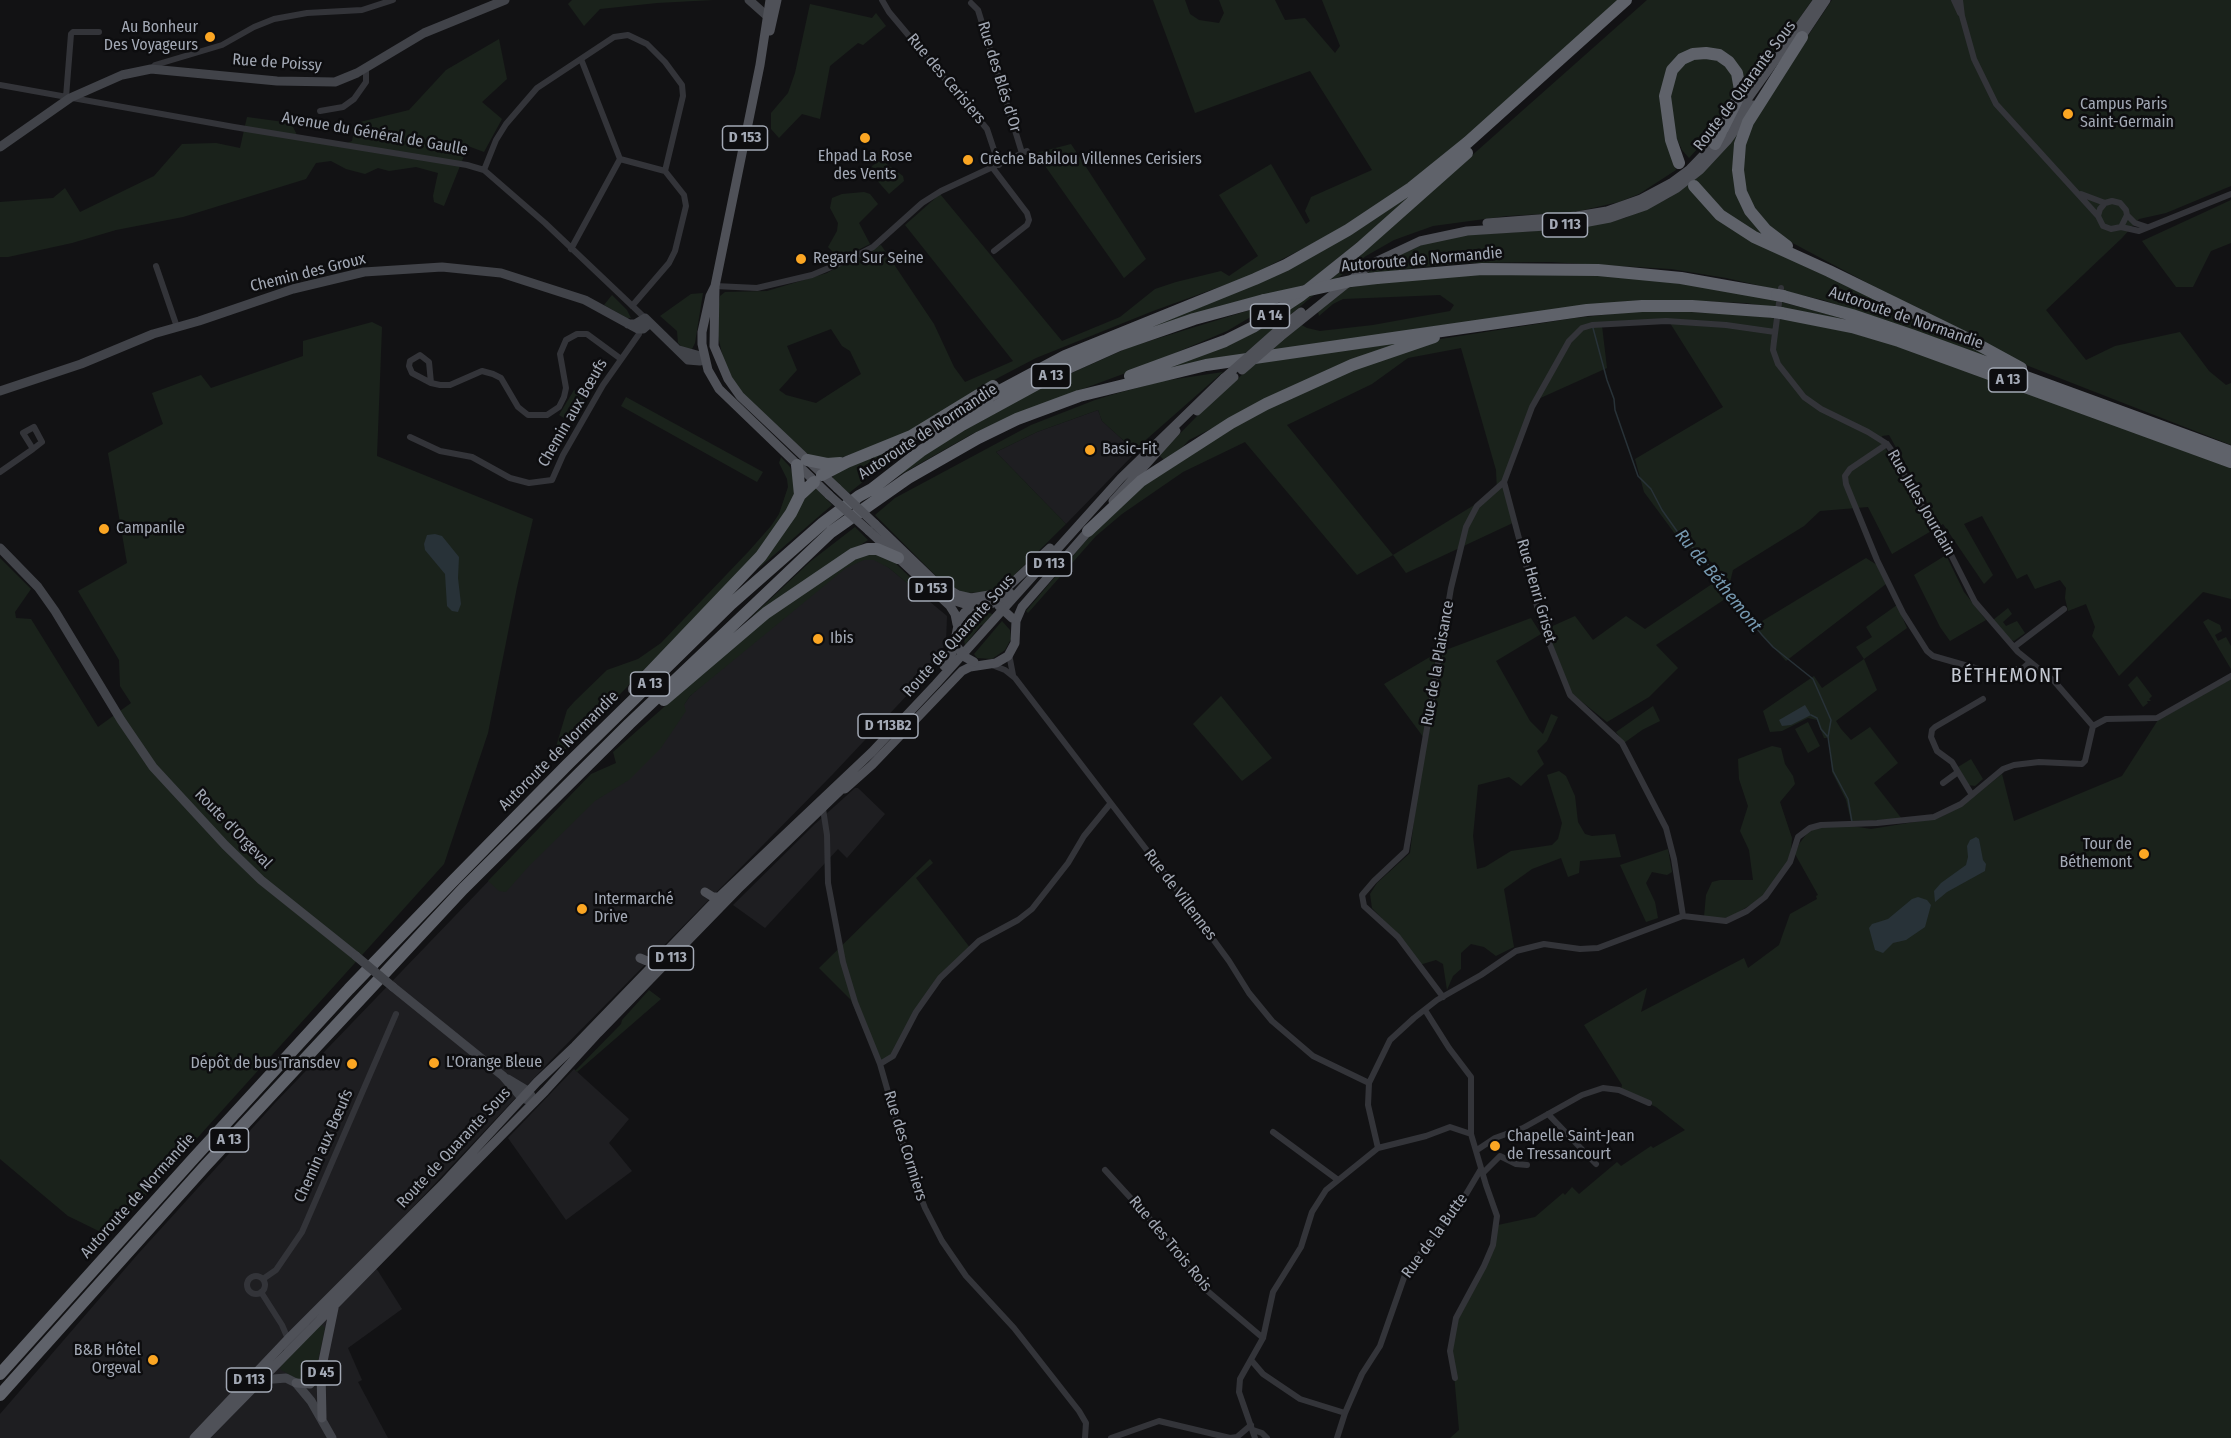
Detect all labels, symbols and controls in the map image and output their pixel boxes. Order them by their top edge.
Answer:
street label: Route de Quarante Sous [1690,17,1800,155]
place label: Au Bonheur Des Voyageurs [104,18,198,56]
street label: Rue des Blés d'Or [973,19,1025,135]
marker: Au Bonheur Des Voyageurs [203,30,217,44]
street label: Rue des Cerisiers [903,30,989,128]
street label: Rue de Poissy [232,50,322,76]
place label: Campus Paris Saint-Germain [2080,95,2174,133]
marker: Campus Paris Saint-Germain [2061,107,2075,121]
street label: Avenue du Général de Gaulle [280,108,470,160]
road number: D 153 [722,126,768,150]
marker: Ehpad La Rose des Vents [858,131,872,145]
place label: Ehpad La Rose des Vents [818,147,912,185]
place label: Crèche Babilou Villennes Cerisiers [980,150,1202,170]
marker: Crèche Babilou Villennes Cerisiers [961,153,975,167]
road number: D 113 [1542,213,1588,237]
street label: Autoroute de Normandie [1341,243,1503,277]
street label: Chemin des Groux [248,249,368,297]
place label: Regard Sur Seine [813,249,924,269]
marker: Regard Sur Seine [794,252,808,266]
street label: Autoroute de Normandie [1826,283,1986,353]
road number: A 14 [1250,304,1290,328]
street label: Chemin aux Bœufs [534,355,612,471]
road number: A 13 [1032,364,1070,388]
road number: A 13 [1988,368,2028,392]
street label: Autoroute de Normandie [855,380,1001,484]
place label: Basic-Fit [1102,440,1157,460]
marker: Basic-Fit [1083,443,1097,457]
street label: Rue Jules Jourdain [1883,447,1959,559]
place label: Campanile [116,519,185,539]
marker: Campanile [97,522,111,536]
water label: Ru de Béthemont [1670,525,1766,637]
street label: Rue Henri Griset [1512,537,1560,645]
road number: D 113 [1026,552,1072,576]
street label: Route de Quarante Sous [899,571,1019,701]
road number: D 153 [908,577,954,601]
street label: Rue de la Plaisance [1418,599,1458,727]
place label: Ibis [830,629,854,649]
marker: Ibis [811,632,825,646]
district label: BÉTHEMONT [1951,664,2063,688]
road number: A 13 [630,672,670,696]
street label: Autoroute de Normandie [495,687,623,815]
road number: D 113B2 [858,714,918,738]
street label: Route d'Orgeval [190,785,276,873]
place label: Tour de Béthemont [2059,835,2132,873]
street label: Rue de Villennes [1140,846,1220,944]
marker: Tour de Béthemont [2137,847,2151,861]
place label: Intermarché Drive [594,890,674,928]
marker: Intermarché Drive [575,902,589,916]
road number: D 113 [648,946,694,970]
place label: L'Orange Bleue [446,1053,542,1073]
place label: Dépôt de bus Transdev [191,1054,340,1074]
marker: L'Orange Bleue [427,1056,441,1070]
marker: Dépôt de bus Transdev [345,1057,359,1071]
street label: Route de Quarante Sous [393,1084,515,1212]
street label: Chemin aux Bœufs [290,1086,358,1206]
street label: Rue des Cormiers [879,1089,931,1203]
place label: Chapelle Saint-Jean de Tressancourt [1507,1127,1635,1165]
road number: A 13 [210,1128,248,1152]
street label: Autoroute de Normandie [77,1129,199,1263]
marker: Chapelle Saint-Jean de Tressancourt [1488,1139,1502,1153]
street label: Rue de la Butte [1398,1190,1472,1282]
street label: Rue des Trois Rois [1125,1192,1215,1296]
place label: B&B Hôtel Orgeval [74,1341,141,1379]
marker: B&B Hôtel Orgeval [146,1353,160,1367]
road number: D 45 [302,1361,340,1385]
road number: D 113 [226,1368,272,1392]

